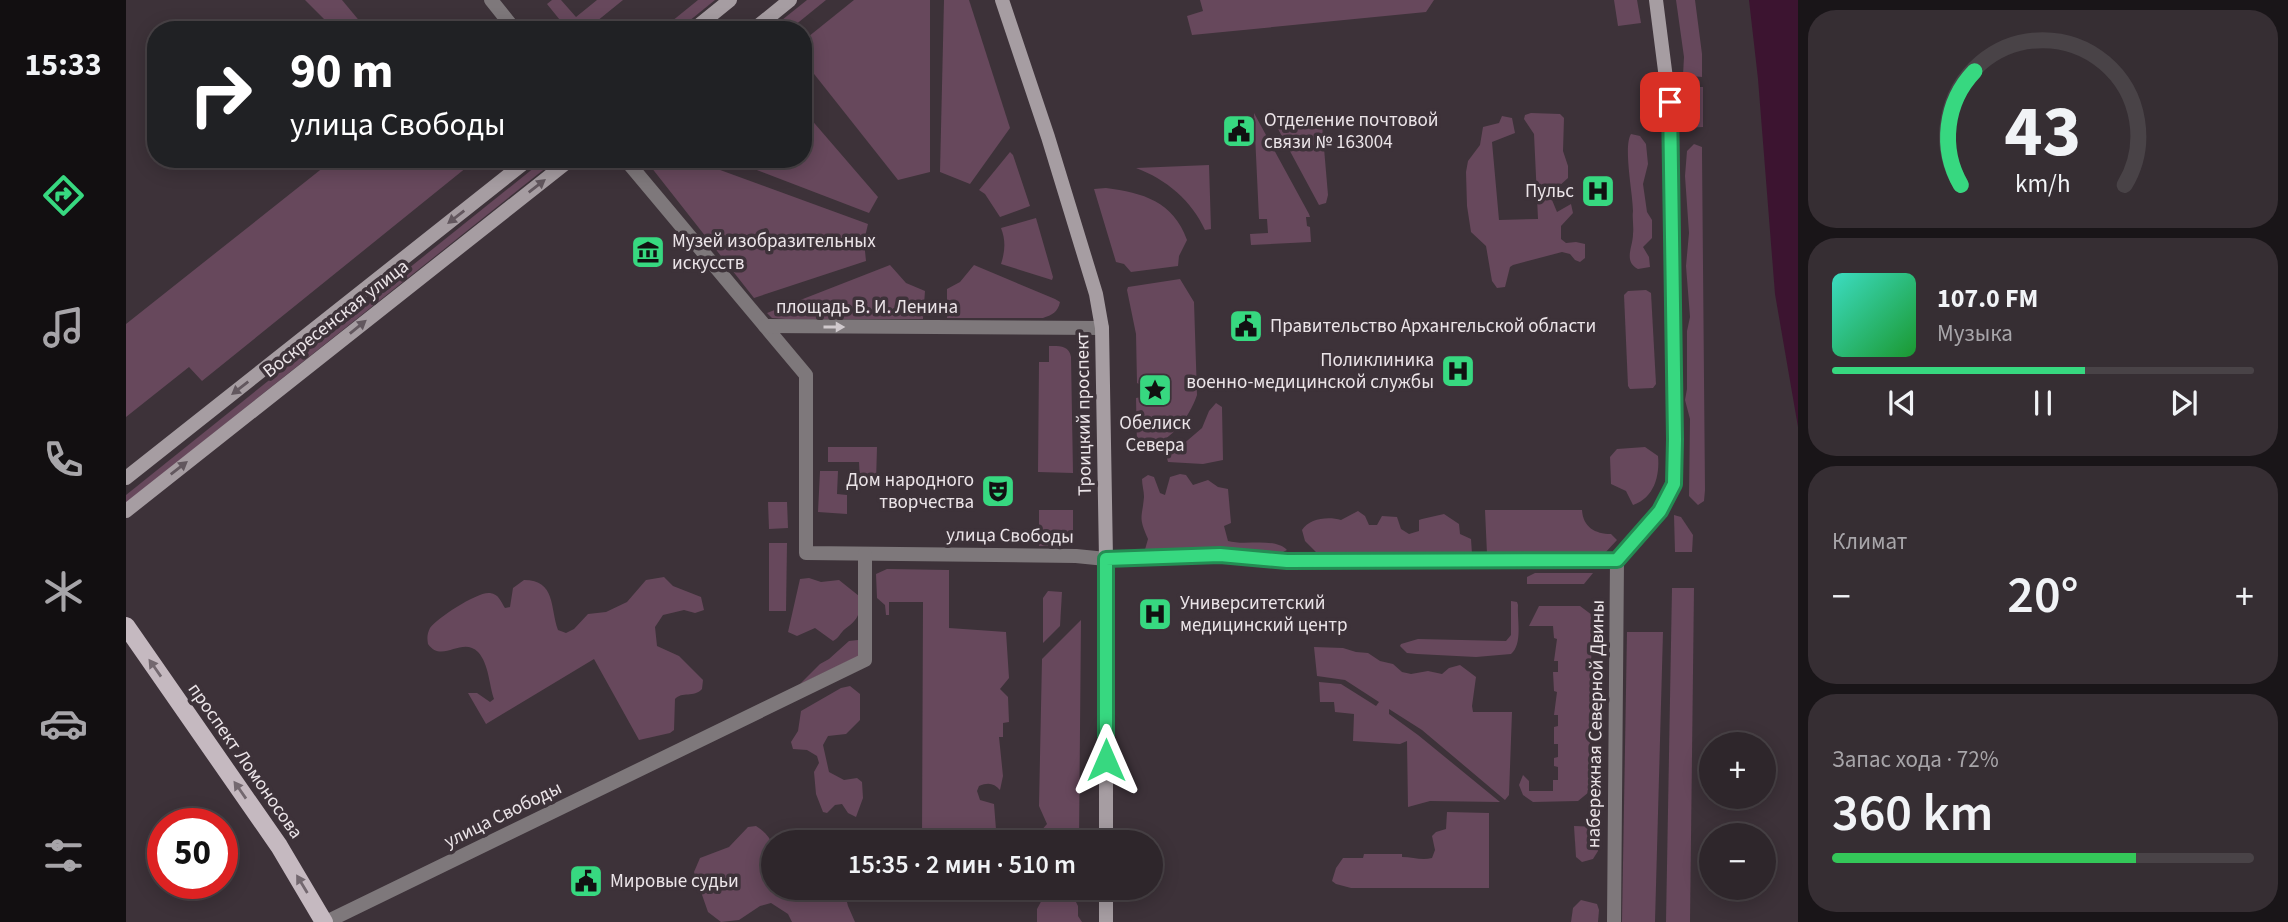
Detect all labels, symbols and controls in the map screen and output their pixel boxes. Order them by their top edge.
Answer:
text: 90 m [290,37,394,107]
text: 15:33 [24,42,102,88]
icon: right [175,49,266,140]
pin [1640,72,1700,132]
text: 43 [2005,80,2081,184]
icon: arrive [1651,83,1689,121]
text: улица Свободы [290,102,506,148]
place label: Отделение почтовой связи № 163004 [1264,107,1439,156]
public building icon: Отделение почтовой связи № 163004 [1220,112,1258,150]
text: km/h [2015,166,2071,202]
icon: directions [39,171,88,220]
hospital icon: Пульс [1579,172,1617,210]
place label: Пульс [1525,178,1574,205]
one-way arrow [527,179,545,194]
one-way arrow [448,209,466,224]
place label: Музей изобразительных искусств [672,228,876,277]
museum icon: Музей изобразительных искусств [629,233,667,271]
street label: Воскресенская улица [257,253,415,385]
text: 107.0 FM [1937,280,2038,317]
street label: площадь В. И. Ленина [776,294,958,321]
icon: music [39,303,88,352]
public building icon: Правительство Архангельской области [1227,307,1265,345]
place label: Правительство Архангельской области [1270,313,1596,340]
text: Музыка [1937,317,2013,350]
one-way arrow [348,319,366,334]
one-way arrow [823,321,845,333]
street label: Троицкий проспект [1069,332,1099,496]
place label: Поликлиника военно-медицинской службы [1186,347,1434,396]
hospital icon: Поликлиника военно-медицинской службы [1439,352,1477,390]
place icon: Обелиск Севера [1136,371,1174,409]
one-way arrow [231,381,249,396]
icon: previous [1883,384,1921,422]
icon: pause [2024,384,2062,422]
icon: next [2165,384,2203,422]
place label: Обелиск Севера [1119,410,1191,459]
icon: phone [39,435,88,484]
one-way arrow [170,461,188,476]
place label: Дом народного творчества [846,467,974,516]
theatre icon: Дом народного творчества [979,472,1017,510]
street label: улица Свободы [946,521,1074,551]
text: Климат [1832,525,1907,558]
text: 20° [2007,559,2079,633]
icon: climate [39,567,88,616]
text: − [1832,570,1851,624]
text: + [2235,570,2254,624]
place label: Университетский медицинский центр [1180,590,1348,639]
hospital icon: Университетский медицинский центр [1136,595,1174,633]
street label: набережная Северной Двины [1580,600,1612,848]
one-way arrow [148,659,162,677]
street label: проспект Ломоносова [181,678,309,844]
icon: car [39,699,88,748]
position arrow [1069,723,1143,797]
map controls [1699,732,1776,900]
button: + [1699,732,1776,809]
text: Запас хода · 72% [1832,743,1999,776]
street label: улица Свободы [440,775,566,855]
text: 360 km [1832,777,1993,851]
one-way arrow [234,781,247,800]
speed limit sign: 50 [147,808,238,899]
button: − [1699,823,1776,900]
icon: filters [39,831,88,880]
text: 15:35 · 2 мин · 510 m [848,846,1076,883]
public building icon: Мировые судьи [567,862,605,900]
place label: Мировые судьи [610,868,739,895]
one-way arrow [296,875,308,894]

